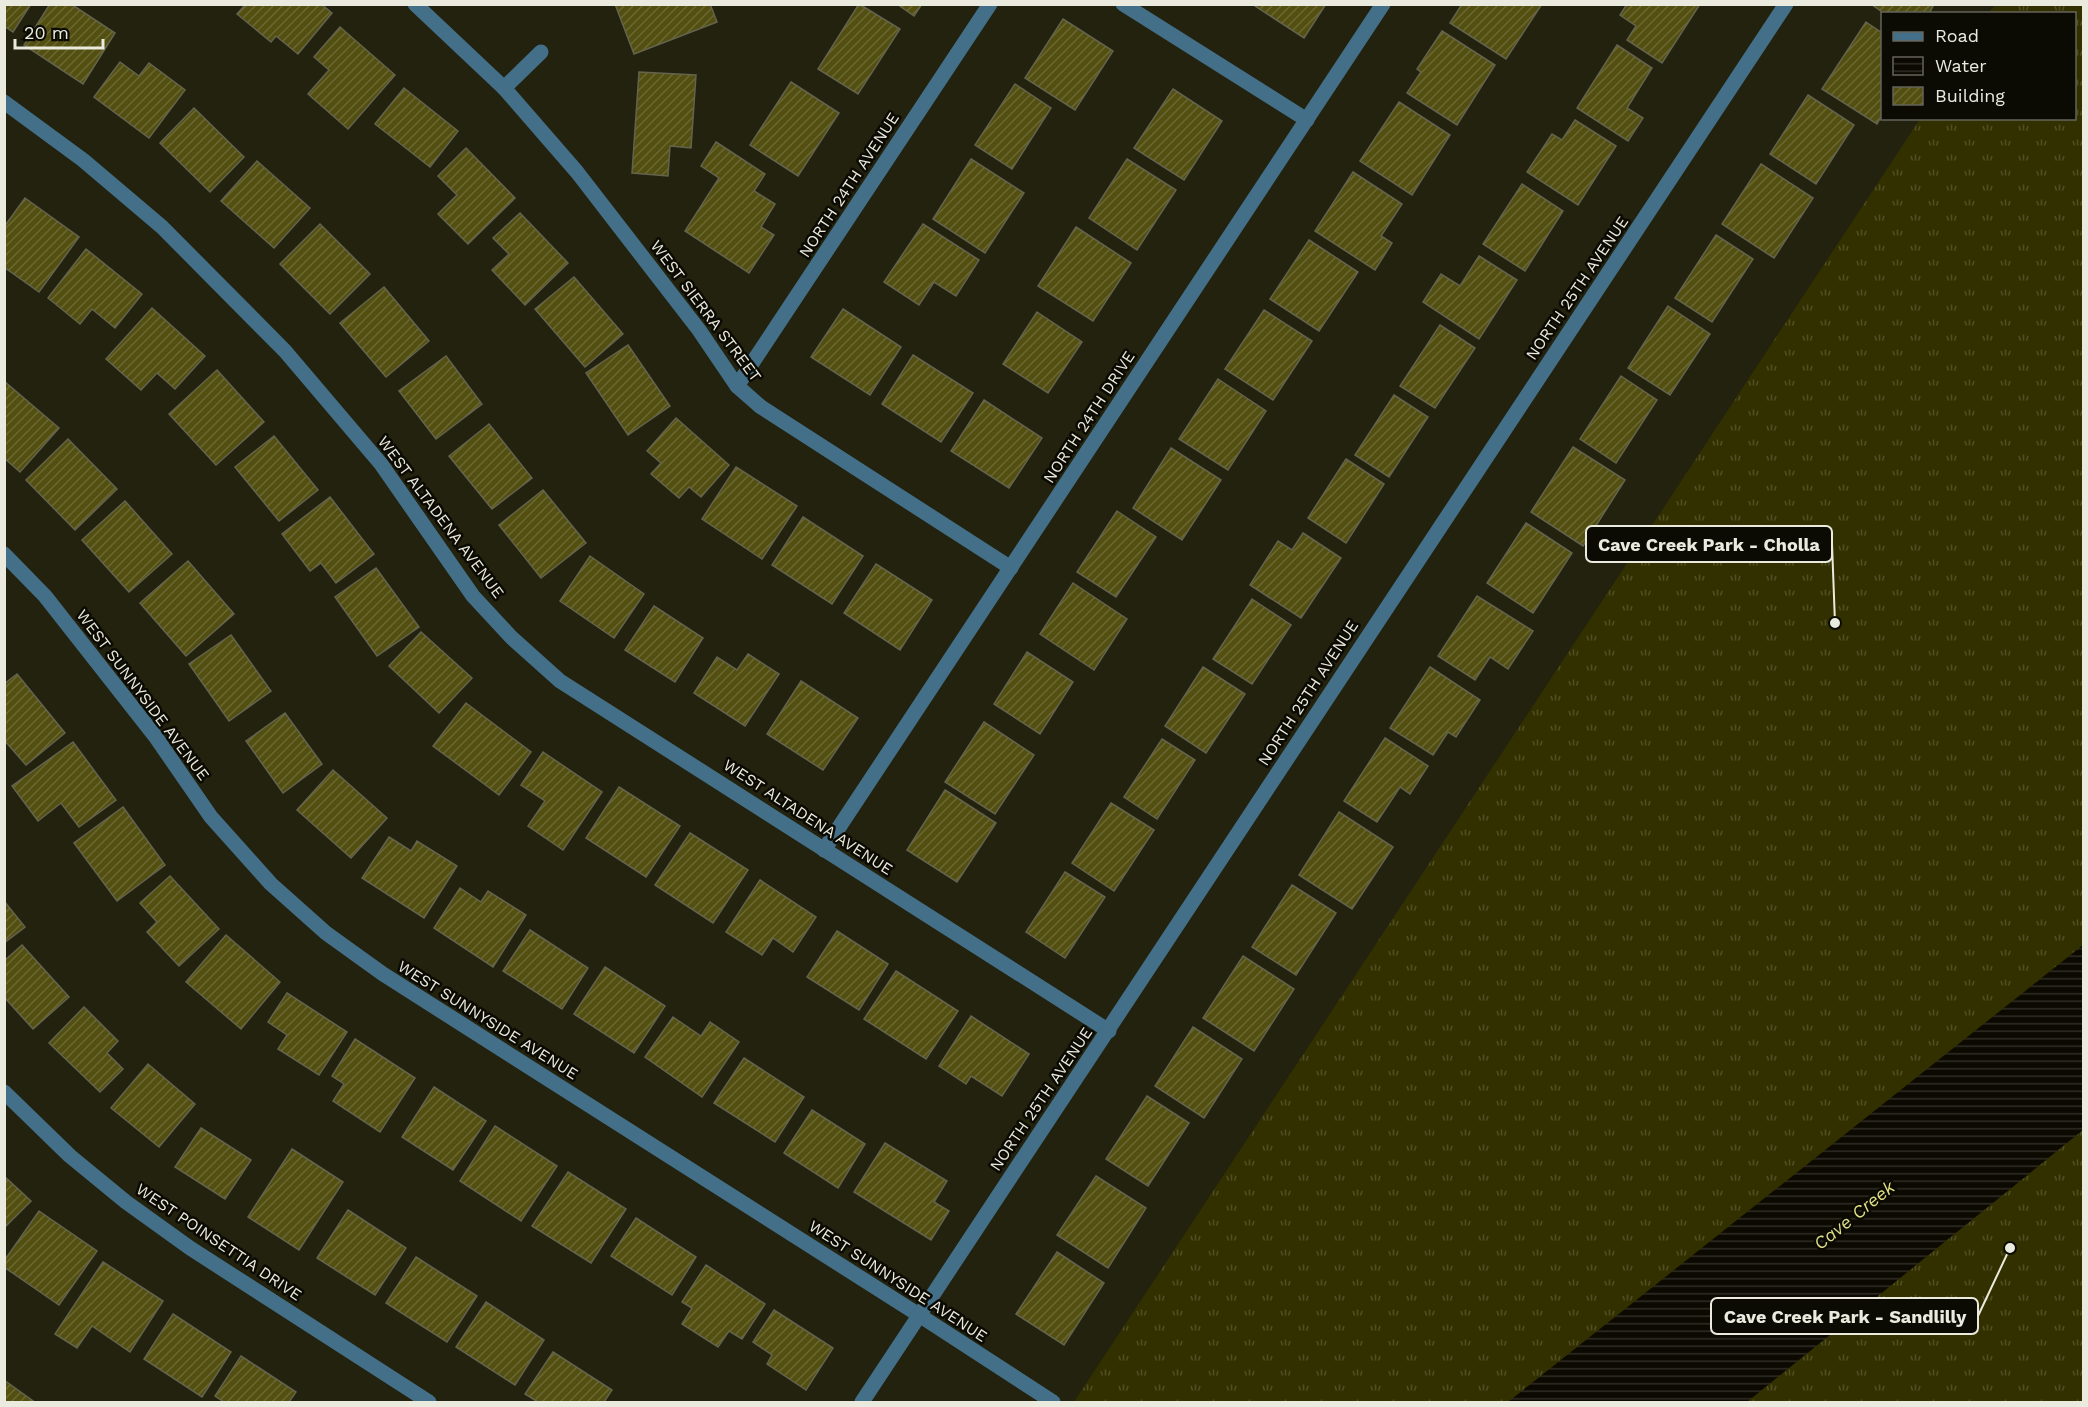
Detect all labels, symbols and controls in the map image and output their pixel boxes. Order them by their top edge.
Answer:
scale bar [15,12,104,50]
legend [1881,12,2076,120]
text: 20 m [24,22,69,43]
text: Road [1935,25,1979,46]
text: Water [1935,55,1987,76]
text: Building [1935,85,2005,106]
street label: NORTH 24TH AVENUE [795,109,903,261]
street label: NORTH 25TH AVENUE [1522,213,1632,363]
street label: WEST SIERRA STREET [647,237,766,386]
street label: NORTH 24TH DRIVE [1039,347,1139,487]
street label: WEST ALTADENA AVENUE [374,432,508,602]
callout: Cave Creek Park - Cholla [1586,526,1832,562]
text: Cave Creek Park - Cholla [1598,534,1821,555]
street label: WEST SUNNYSIDE AVENUE [73,606,213,784]
street label: NORTH 25TH AVENUE [1254,617,1362,769]
street label: WEST ALTADENA AVENUE [720,755,896,879]
street label: WEST SUNNYSIDE AVENUE [394,957,582,1083]
street label: NORTH 25TH AVENUE [986,1024,1096,1174]
water label: Cave Creek [1809,1175,1900,1254]
street label: WEST POINSETTIA DRIVE [133,1179,305,1305]
street label: WEST SUNNYSIDE AVENUE [805,1216,991,1346]
callout: Cave Creek Park - Sandlilly [1711,1298,1978,1334]
text: Cave Creek Park - Sandlilly [1724,1306,1967,1327]

